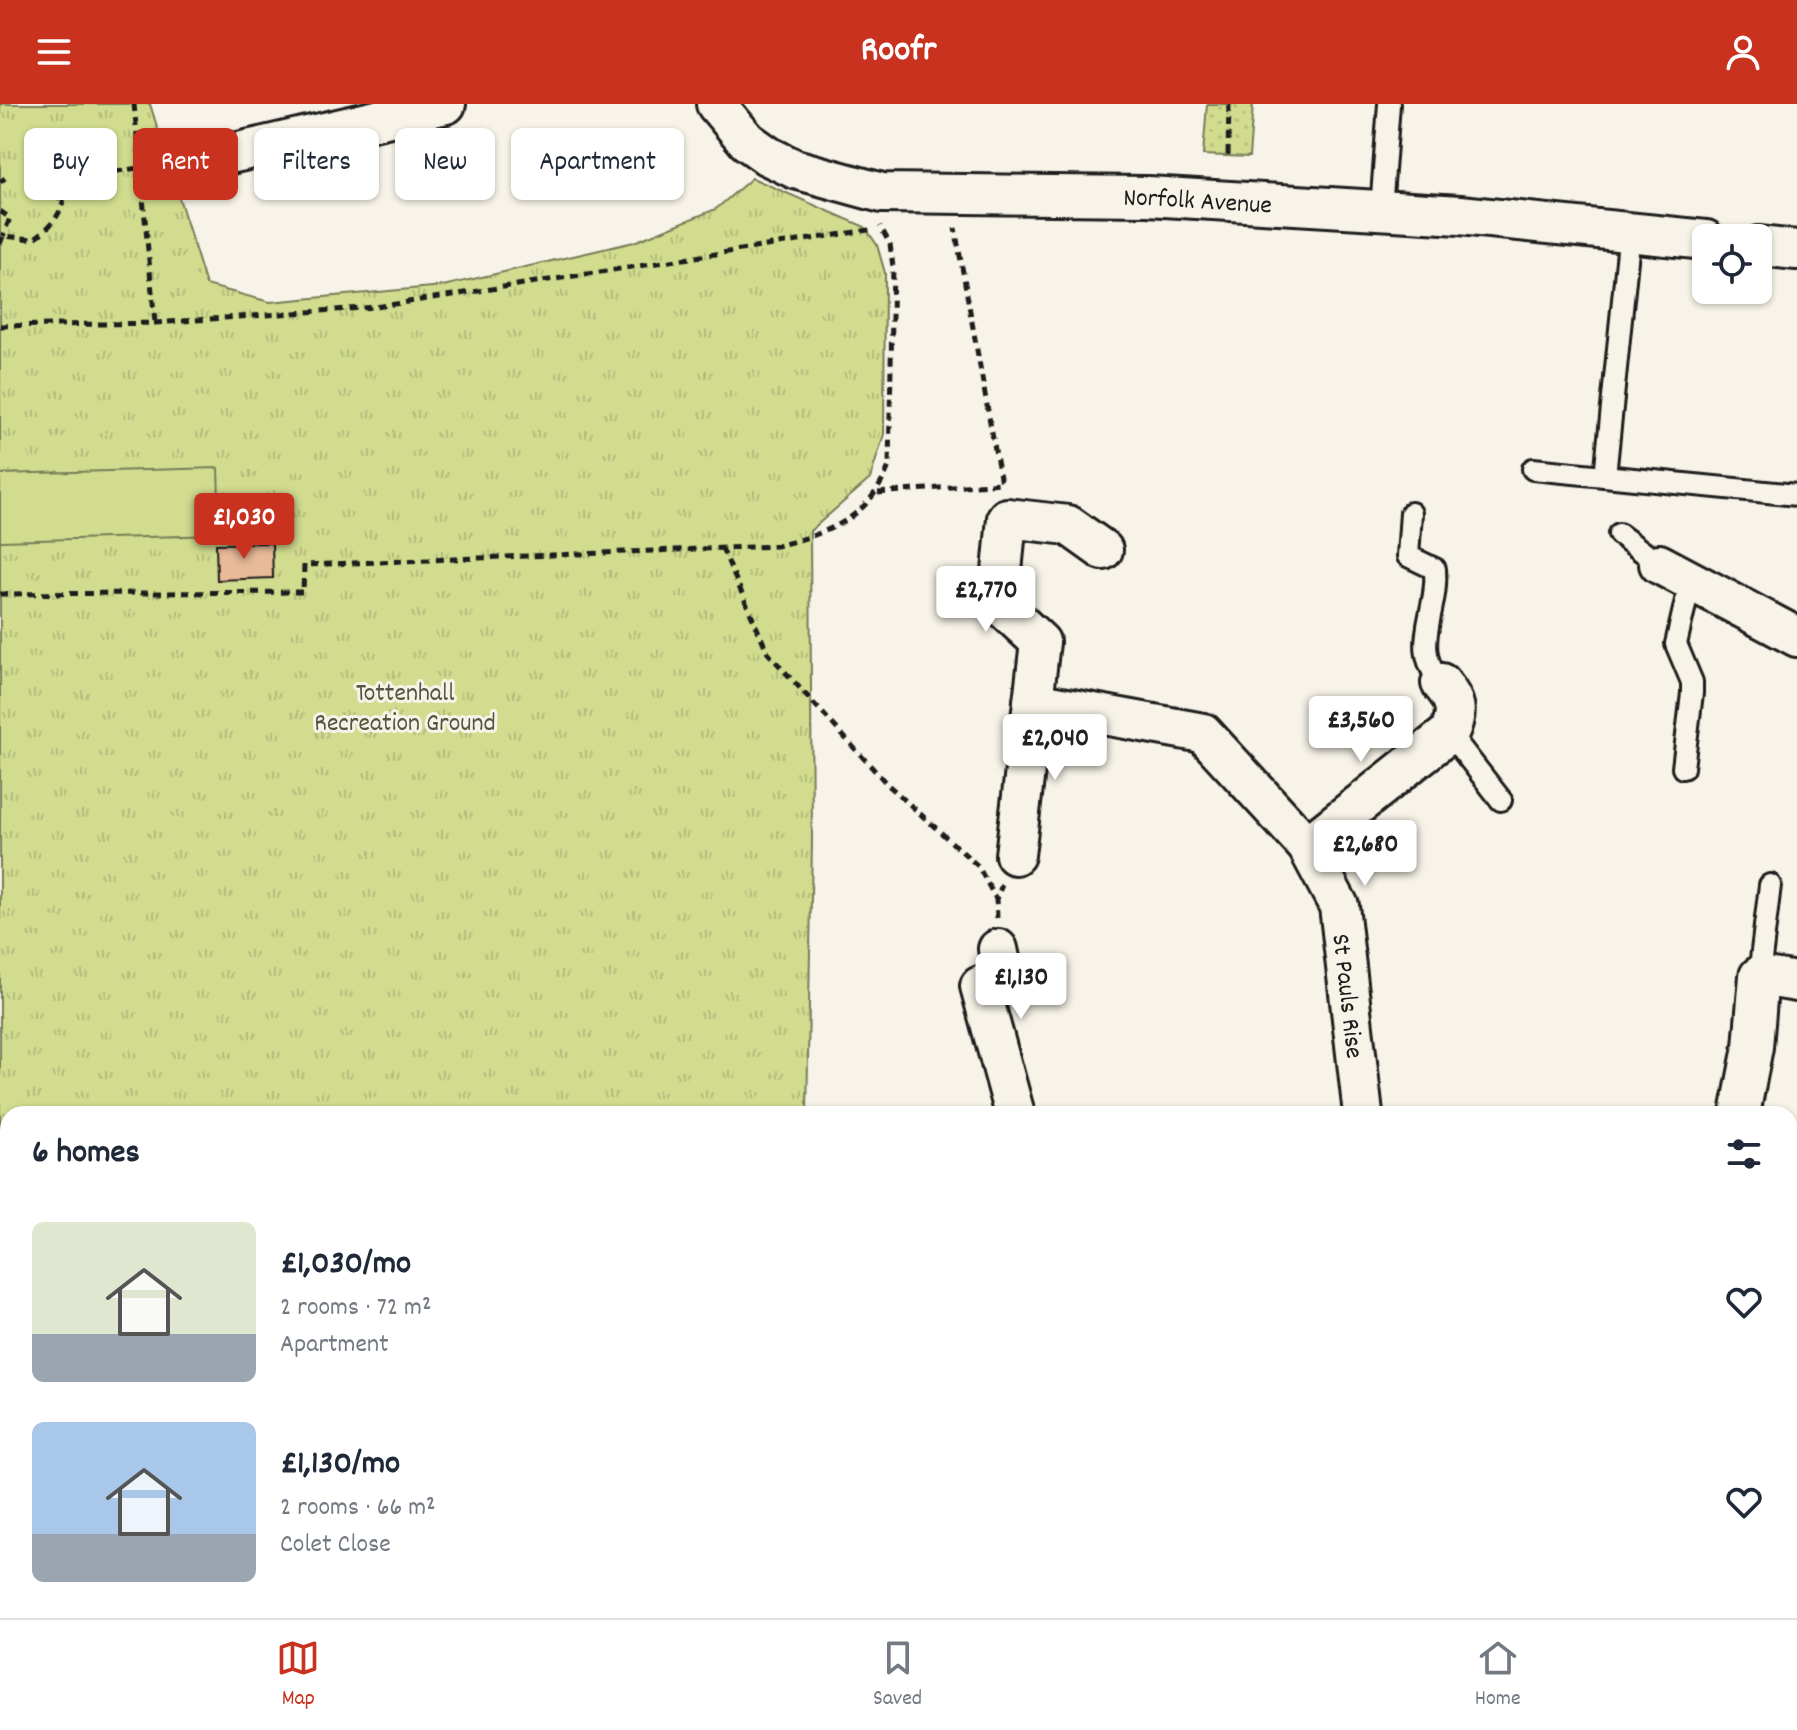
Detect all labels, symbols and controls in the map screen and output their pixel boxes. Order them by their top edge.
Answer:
text: Roofr [861,26,936,78]
icon: menu [32,30,76,74]
icon: person [1721,30,1765,74]
chip: Buy [24,128,117,200]
chip: Rent [133,128,238,200]
chip: Filters [254,128,379,200]
chip: New [395,128,495,200]
chip: Apartment [511,128,684,200]
street label: Norfolk Avenue [1123,181,1273,226]
map controls [1692,224,1772,304]
button: locate [1692,224,1772,304]
pin: £1,030 [179,493,309,561]
text: £1,030 [212,500,276,537]
pin: £2,770 [921,566,1051,634]
text: £2,770 [954,573,1018,610]
park label: Tottenhall Recreation Ground [314,676,496,743]
pin: £3,560 [1296,696,1426,764]
text: £3,560 [1327,703,1395,740]
pin: £2,040 [990,714,1120,782]
text: £2,040 [1021,721,1089,758]
pin: £2,680 [1300,820,1430,888]
text: £2,680 [1332,827,1398,864]
street label: St Pauls Rise [1320,932,1371,1061]
pin: £1,130 [956,953,1086,1021]
text: £1,130 [993,960,1049,997]
text: 6 homes [32,1130,140,1179]
icon: filters [1722,1132,1766,1176]
text: £1,030/mo [280,1241,411,1290]
icon: home [96,1254,192,1350]
icon: heart [1722,1280,1766,1324]
text: 2 rooms · 72 m² [280,1290,431,1327]
text: Apartment [280,1327,389,1364]
text: £1,130/mo [280,1441,400,1490]
icon: home [96,1454,192,1550]
icon: heart [1722,1480,1766,1524]
text: 2 rooms · 66 m² [280,1490,436,1527]
text: Colet Close [280,1527,391,1564]
tab: Map [276,1636,320,1715]
tab: Saved [873,1636,922,1715]
tab: Home [1475,1636,1521,1715]

